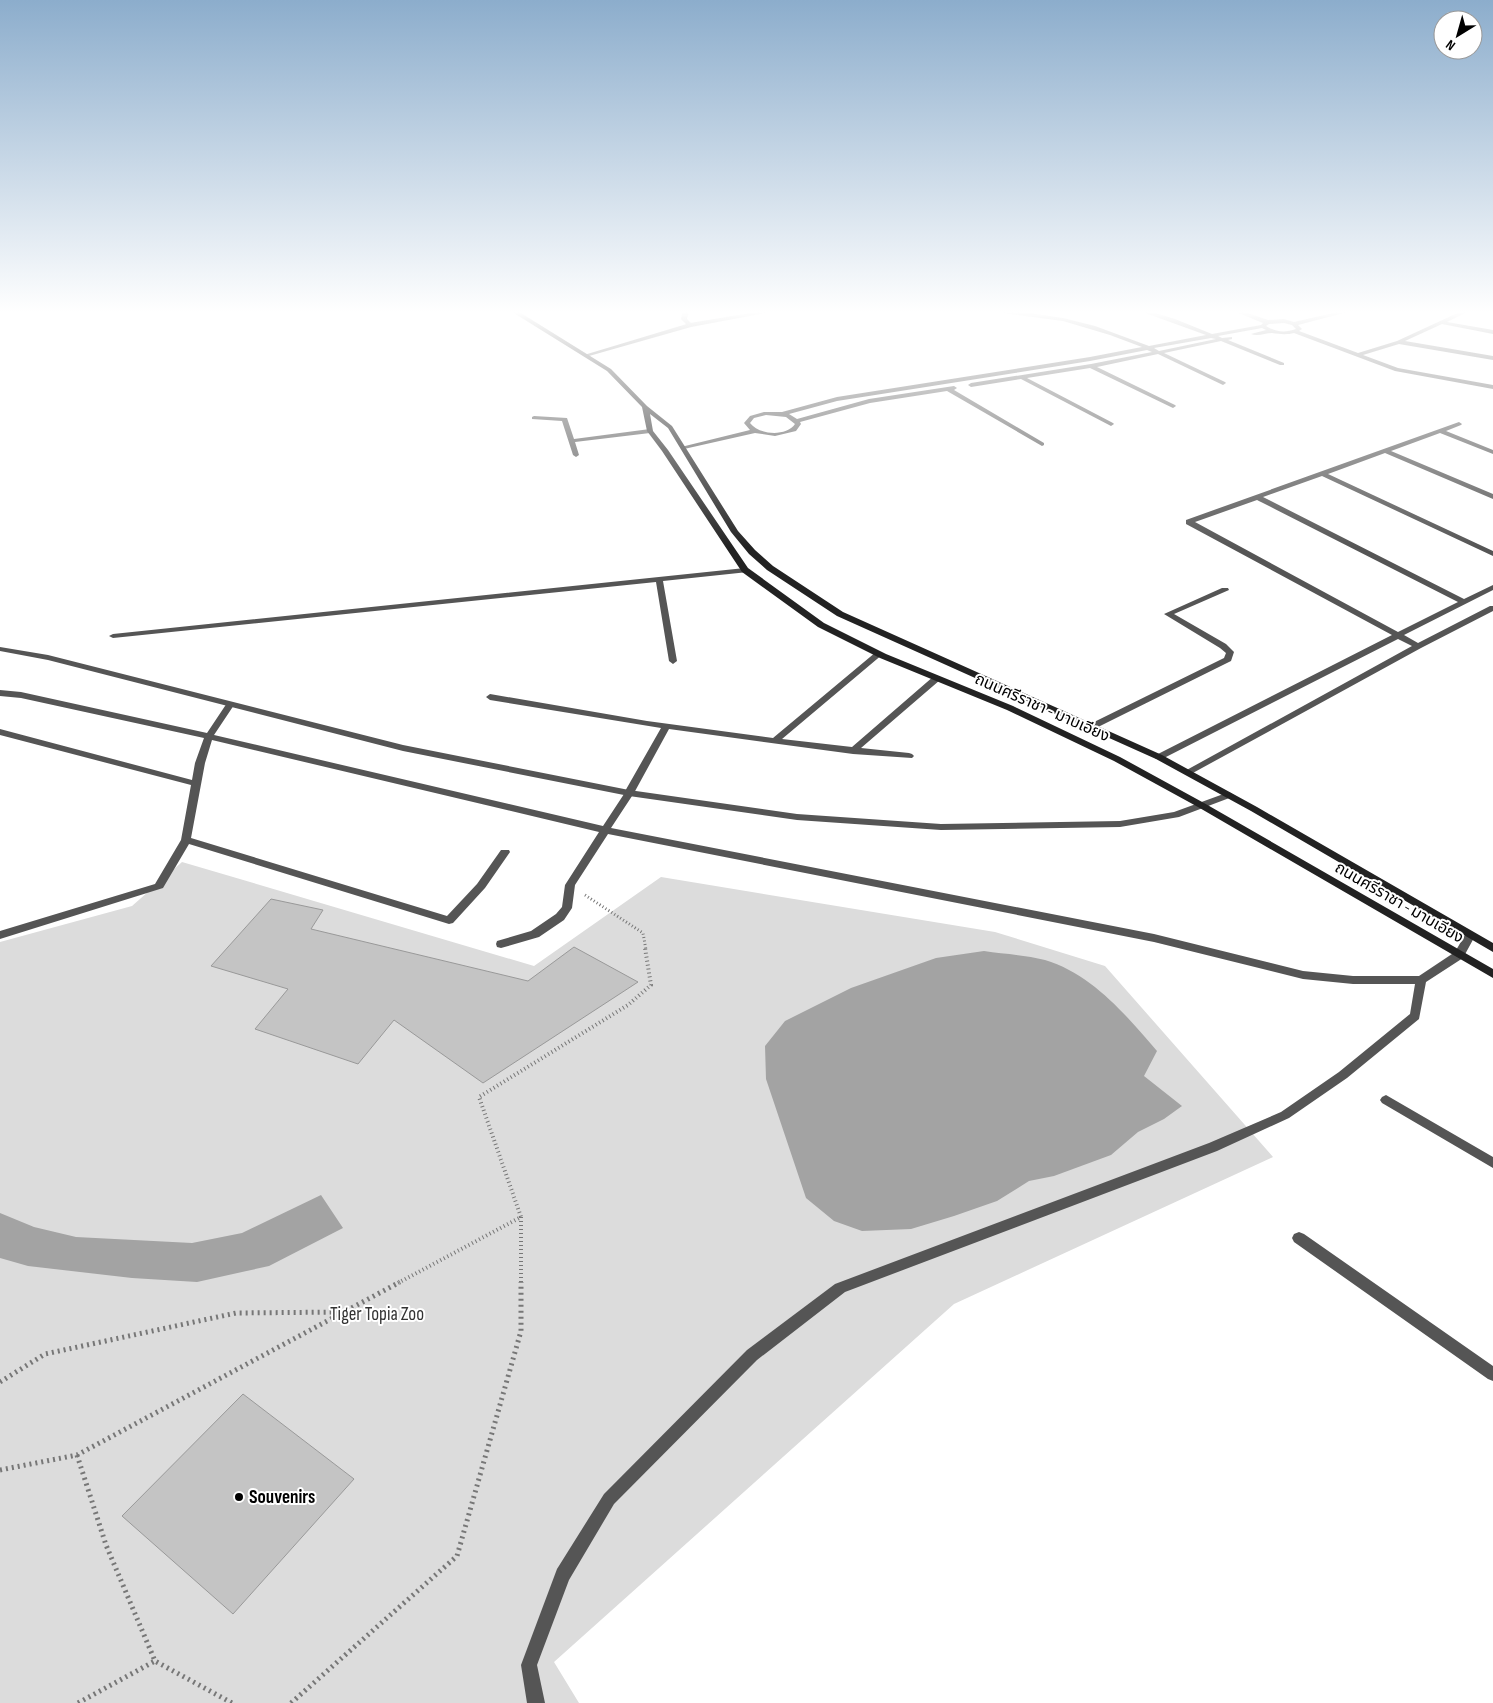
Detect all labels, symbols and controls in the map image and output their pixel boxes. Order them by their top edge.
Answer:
north arrow [1433,10,1483,60]
text: N [1442,36,1459,54]
street label: ถนนศรีราชา - มาบเอียง [972,670,1112,746]
street label: ถนนศรีราชา - มาบเอียง [1331,858,1467,948]
park label: Tiger Topia Zoo [330,1303,424,1326]
place label: Souvenirs [249,1486,315,1509]
marker: Souvenirs [233,1491,245,1503]

